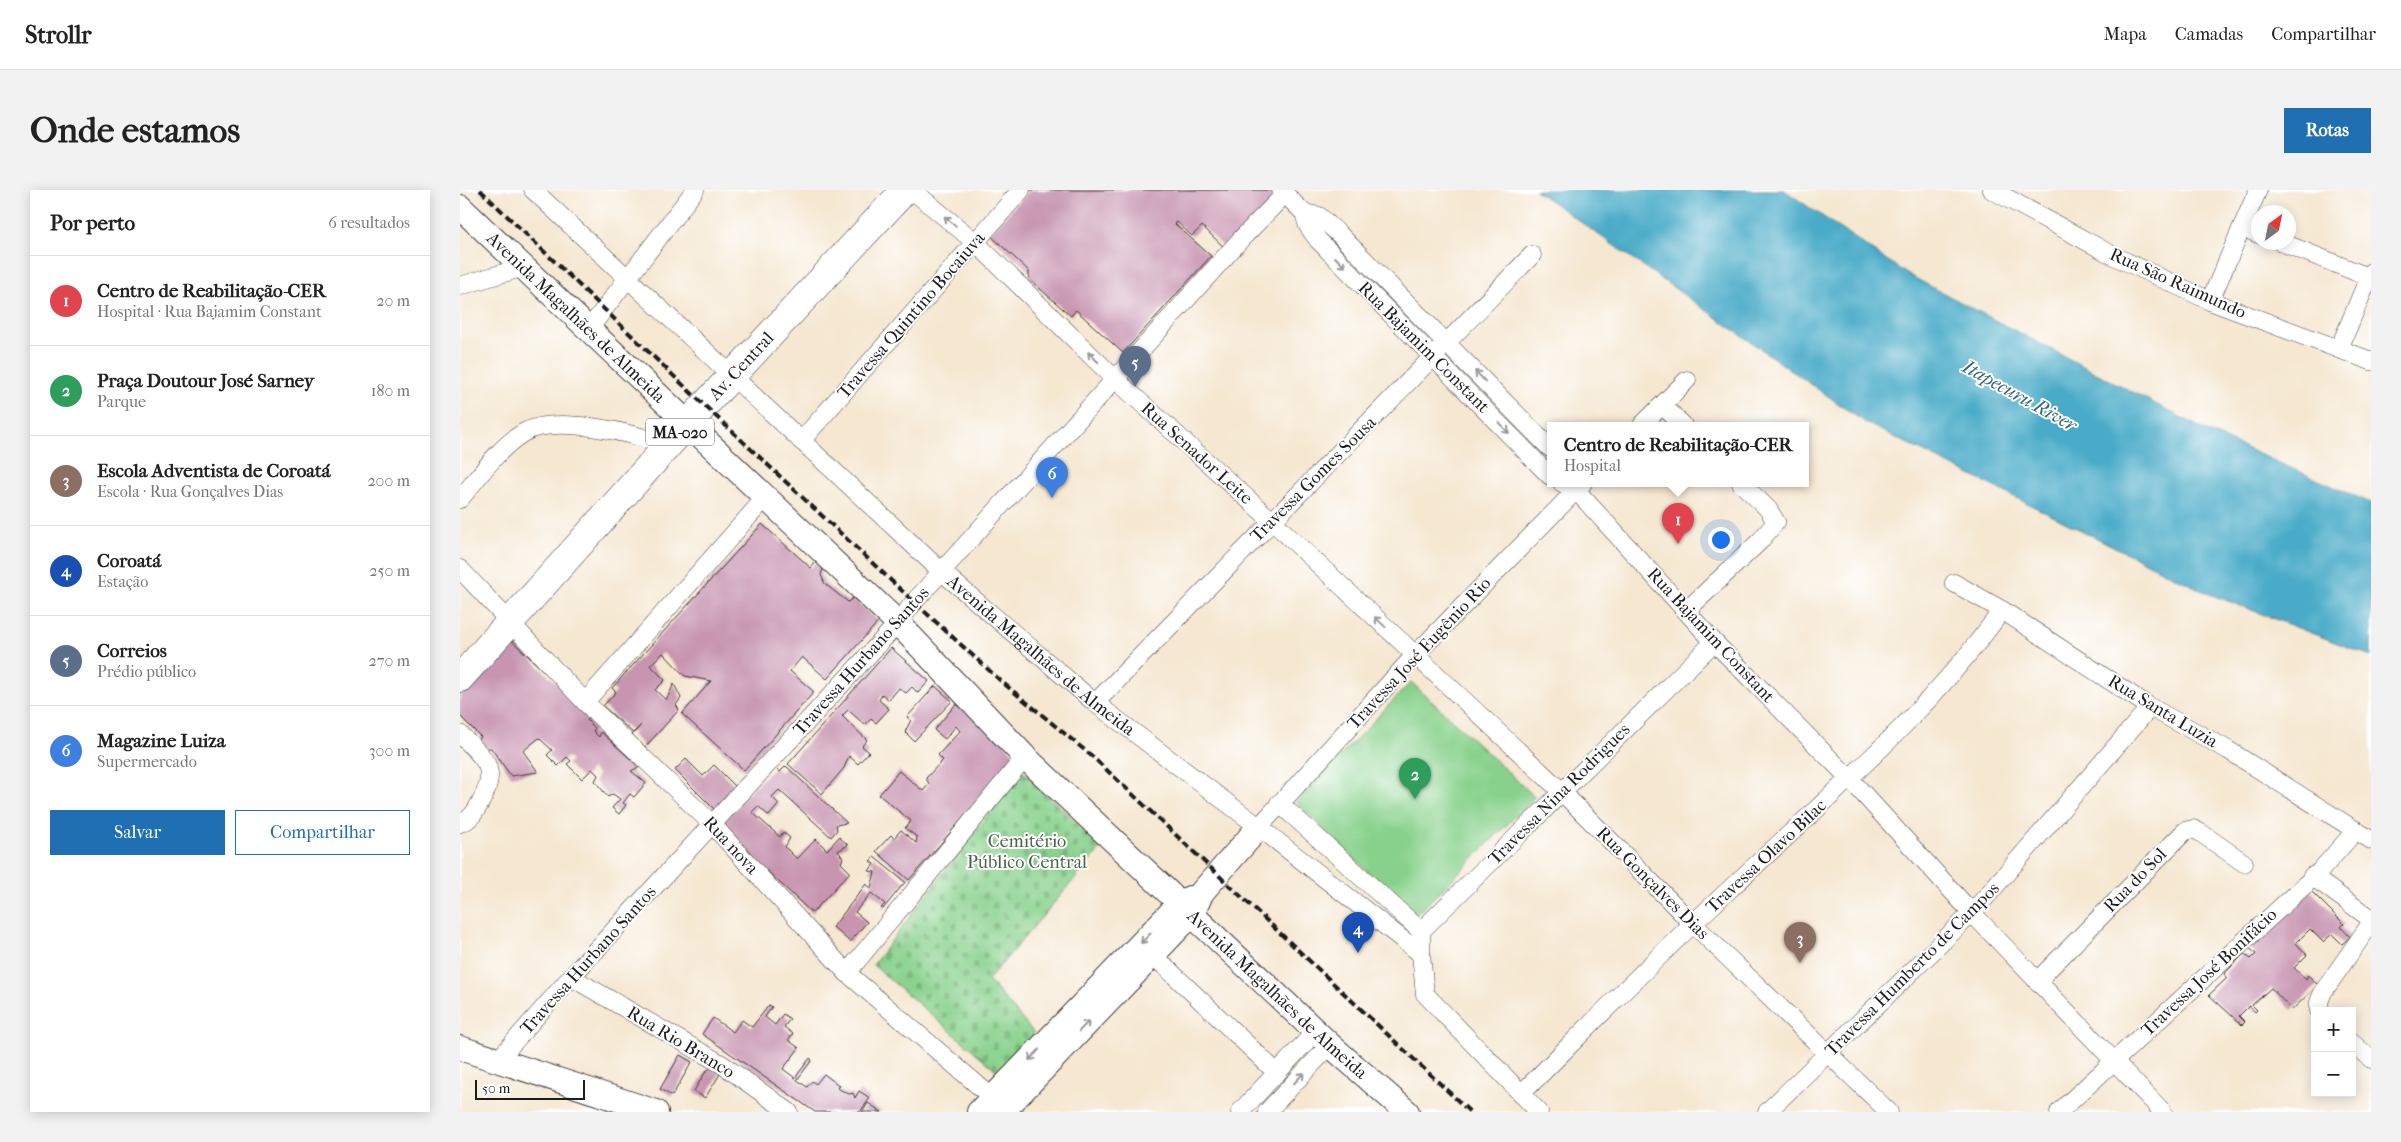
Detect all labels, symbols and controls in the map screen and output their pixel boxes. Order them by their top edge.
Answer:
text: Strollr [25,21,92,49]
text: Mapa [2104,24,2147,45]
text: Camadas [2175,24,2243,45]
text: Compartilhar [2271,24,2376,45]
button: Rotas [2284,108,2371,153]
text: Onde estamos [30,110,240,151]
north arrow [2251,205,2296,250]
text: Por perto [50,211,135,235]
text: 6 resultados [328,213,410,232]
one-way arrow [944,216,957,227]
street label: Avenida Magalhães de Almeida [481,227,670,408]
street label: Travessa Quintino Bocaiuva [833,227,990,403]
street label: Rua São Raimundo [2106,244,2249,323]
one-way arrow [1334,256,1346,268]
street label: Rua Bajamim Constant [1354,277,1494,418]
text: Centro de Reabilitação-CER [97,280,326,302]
text: 1 [63,291,69,310]
text: 20 m [376,291,410,310]
text: Hospital · Rua Bajamim Constant [97,302,322,321]
street label: Av. Central [704,328,778,406]
pin: 5 [1119,346,1151,387]
one-way arrow [1087,352,1099,364]
water label: Itapecuru River [1958,355,2082,437]
one-way arrow [1474,369,1486,382]
text: Praça Doutour José Sarney [97,370,314,392]
text: 2 [62,381,70,400]
text: 180 m [371,381,410,400]
text: Parque [97,392,146,411]
street label: Rua Senador Leite [1137,398,1257,509]
street label: Travessa Gomes Sousa [1246,412,1381,547]
road number: MA-020 [646,418,714,446]
one-way arrow [1497,422,1510,434]
popup [1547,422,1809,487]
text: Centro de Reabilitação-CER [1564,434,1792,456]
text: Hospital [1564,456,1621,475]
pin: 6 [1036,457,1068,498]
text: Escola Adventista de Coroatá [97,460,331,482]
text: 3 [63,471,69,490]
text: 200 m [367,471,410,490]
text: Escola · Rua Gonçalves Dias [97,482,283,501]
pin: 1 [1662,503,1694,544]
your location [1708,527,1734,553]
text: Coroatá [97,550,161,572]
text: 4 [61,561,71,580]
text: 250 m [369,561,410,580]
street label: Rua Bajamim Constant [1643,563,1779,708]
street label: Avenida Magalhães de Almeida [942,570,1139,741]
text: Estação [97,572,148,591]
street label: Travessa José Eugênio Rio [1343,573,1495,734]
street label: Travessa Hurbano Santos [789,582,934,740]
one-way arrow [1373,616,1386,628]
text: Correios [97,640,167,662]
text: 5 [63,651,69,670]
text: 270 m [369,651,410,670]
text: Prédio público [97,662,196,681]
street label: Rua Santa Luzia [2104,670,2222,753]
street label: Travessa Nina Rodrigues [1484,719,1635,869]
text: Magazine Luiza [97,730,226,752]
text: 6 [62,741,70,760]
text: 300 m [369,741,410,760]
text: Supermercado [97,752,197,771]
pin: 2 [1399,758,1431,799]
street label: Travessa Olavo Bilac [1702,795,1831,917]
button: Salvar [50,810,225,855]
button: Compartilhar [235,810,410,855]
street label: Rua nova [699,812,763,879]
street label: Rua Gonçalves Dias [1592,823,1713,944]
park label: Cemitério Público Central [967,831,1087,873]
street label: Rua do Sol [2100,844,2171,917]
street label: Travessa Humberto de Campos [1821,878,2004,1061]
street label: Travessa Hurbano Santos [516,881,661,1039]
street label: Travessa José Bonifácio [2137,904,2281,1041]
street label: Avenida Magalhães de Almeida [1182,905,1372,1084]
pin: 4 [1342,912,1374,953]
pin: 3 [1784,922,1816,963]
one-way arrow [1140,932,1152,944]
street label: Rua Rio Branco [623,1002,738,1083]
map controls [2311,1007,2356,1097]
button: + [2311,1007,2356,1052]
one-way arrow [1078,1021,1090,1033]
one-way arrow [1028,1049,1040,1061]
button: − [2311,1052,2356,1097]
one-way arrow [1293,1072,1305,1085]
scale bar [475,1077,585,1100]
text: 50 m [482,1080,510,1097]

